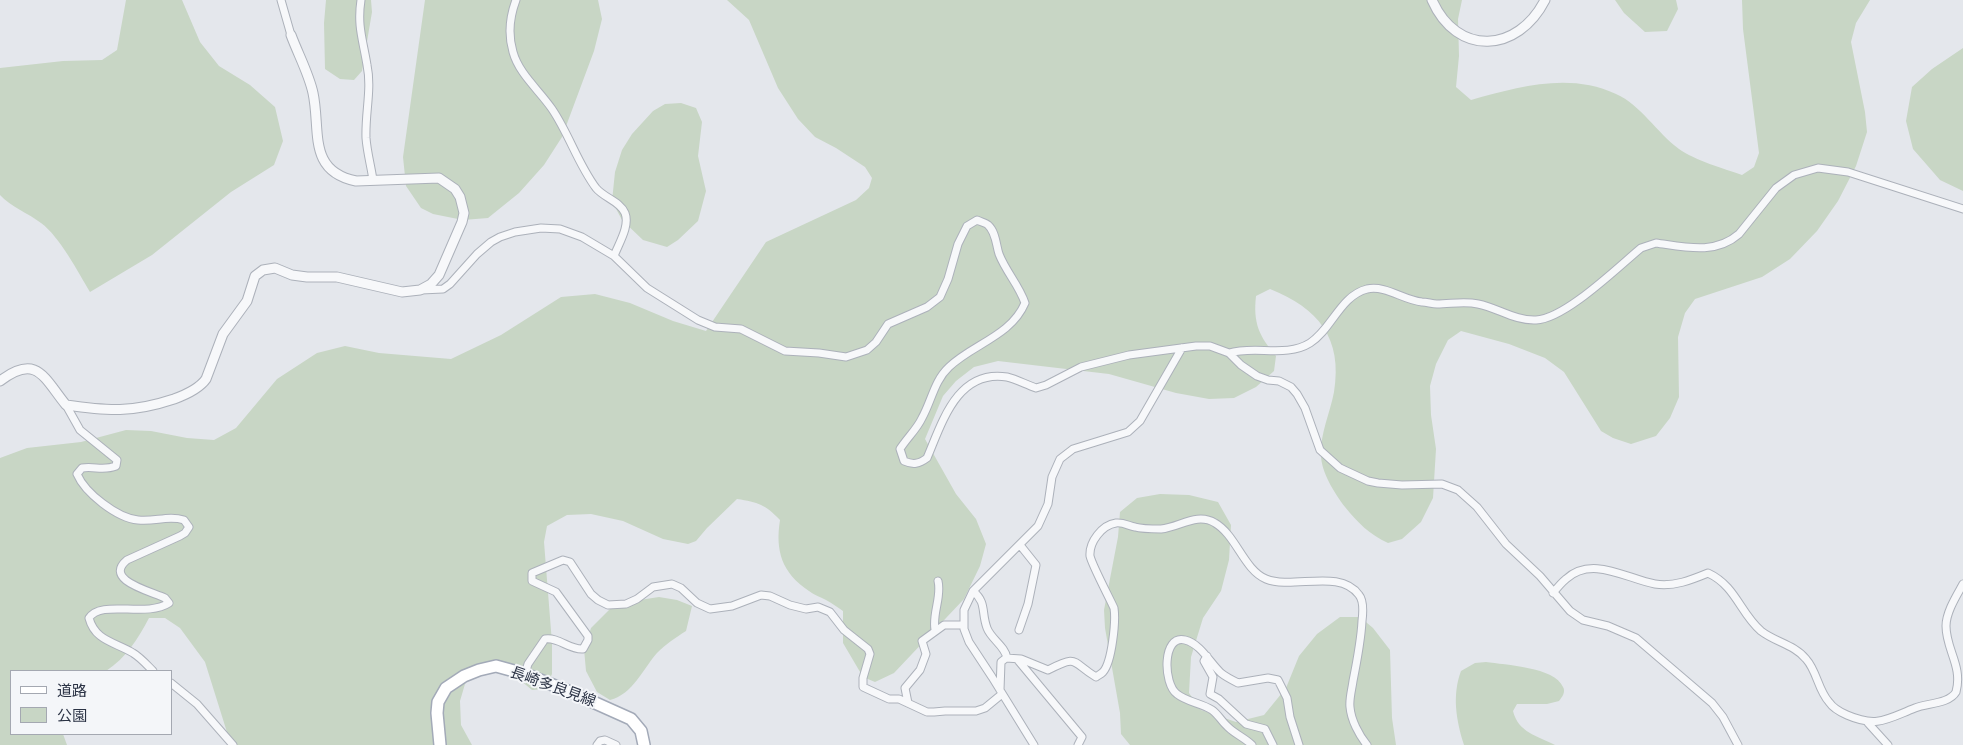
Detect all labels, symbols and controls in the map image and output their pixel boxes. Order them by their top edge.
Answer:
street label: 長崎多良見線 [508,663,598,711]
legend [10,670,172,735]
text: 道路 [57,682,87,699]
text: 公園 [57,707,87,724]

